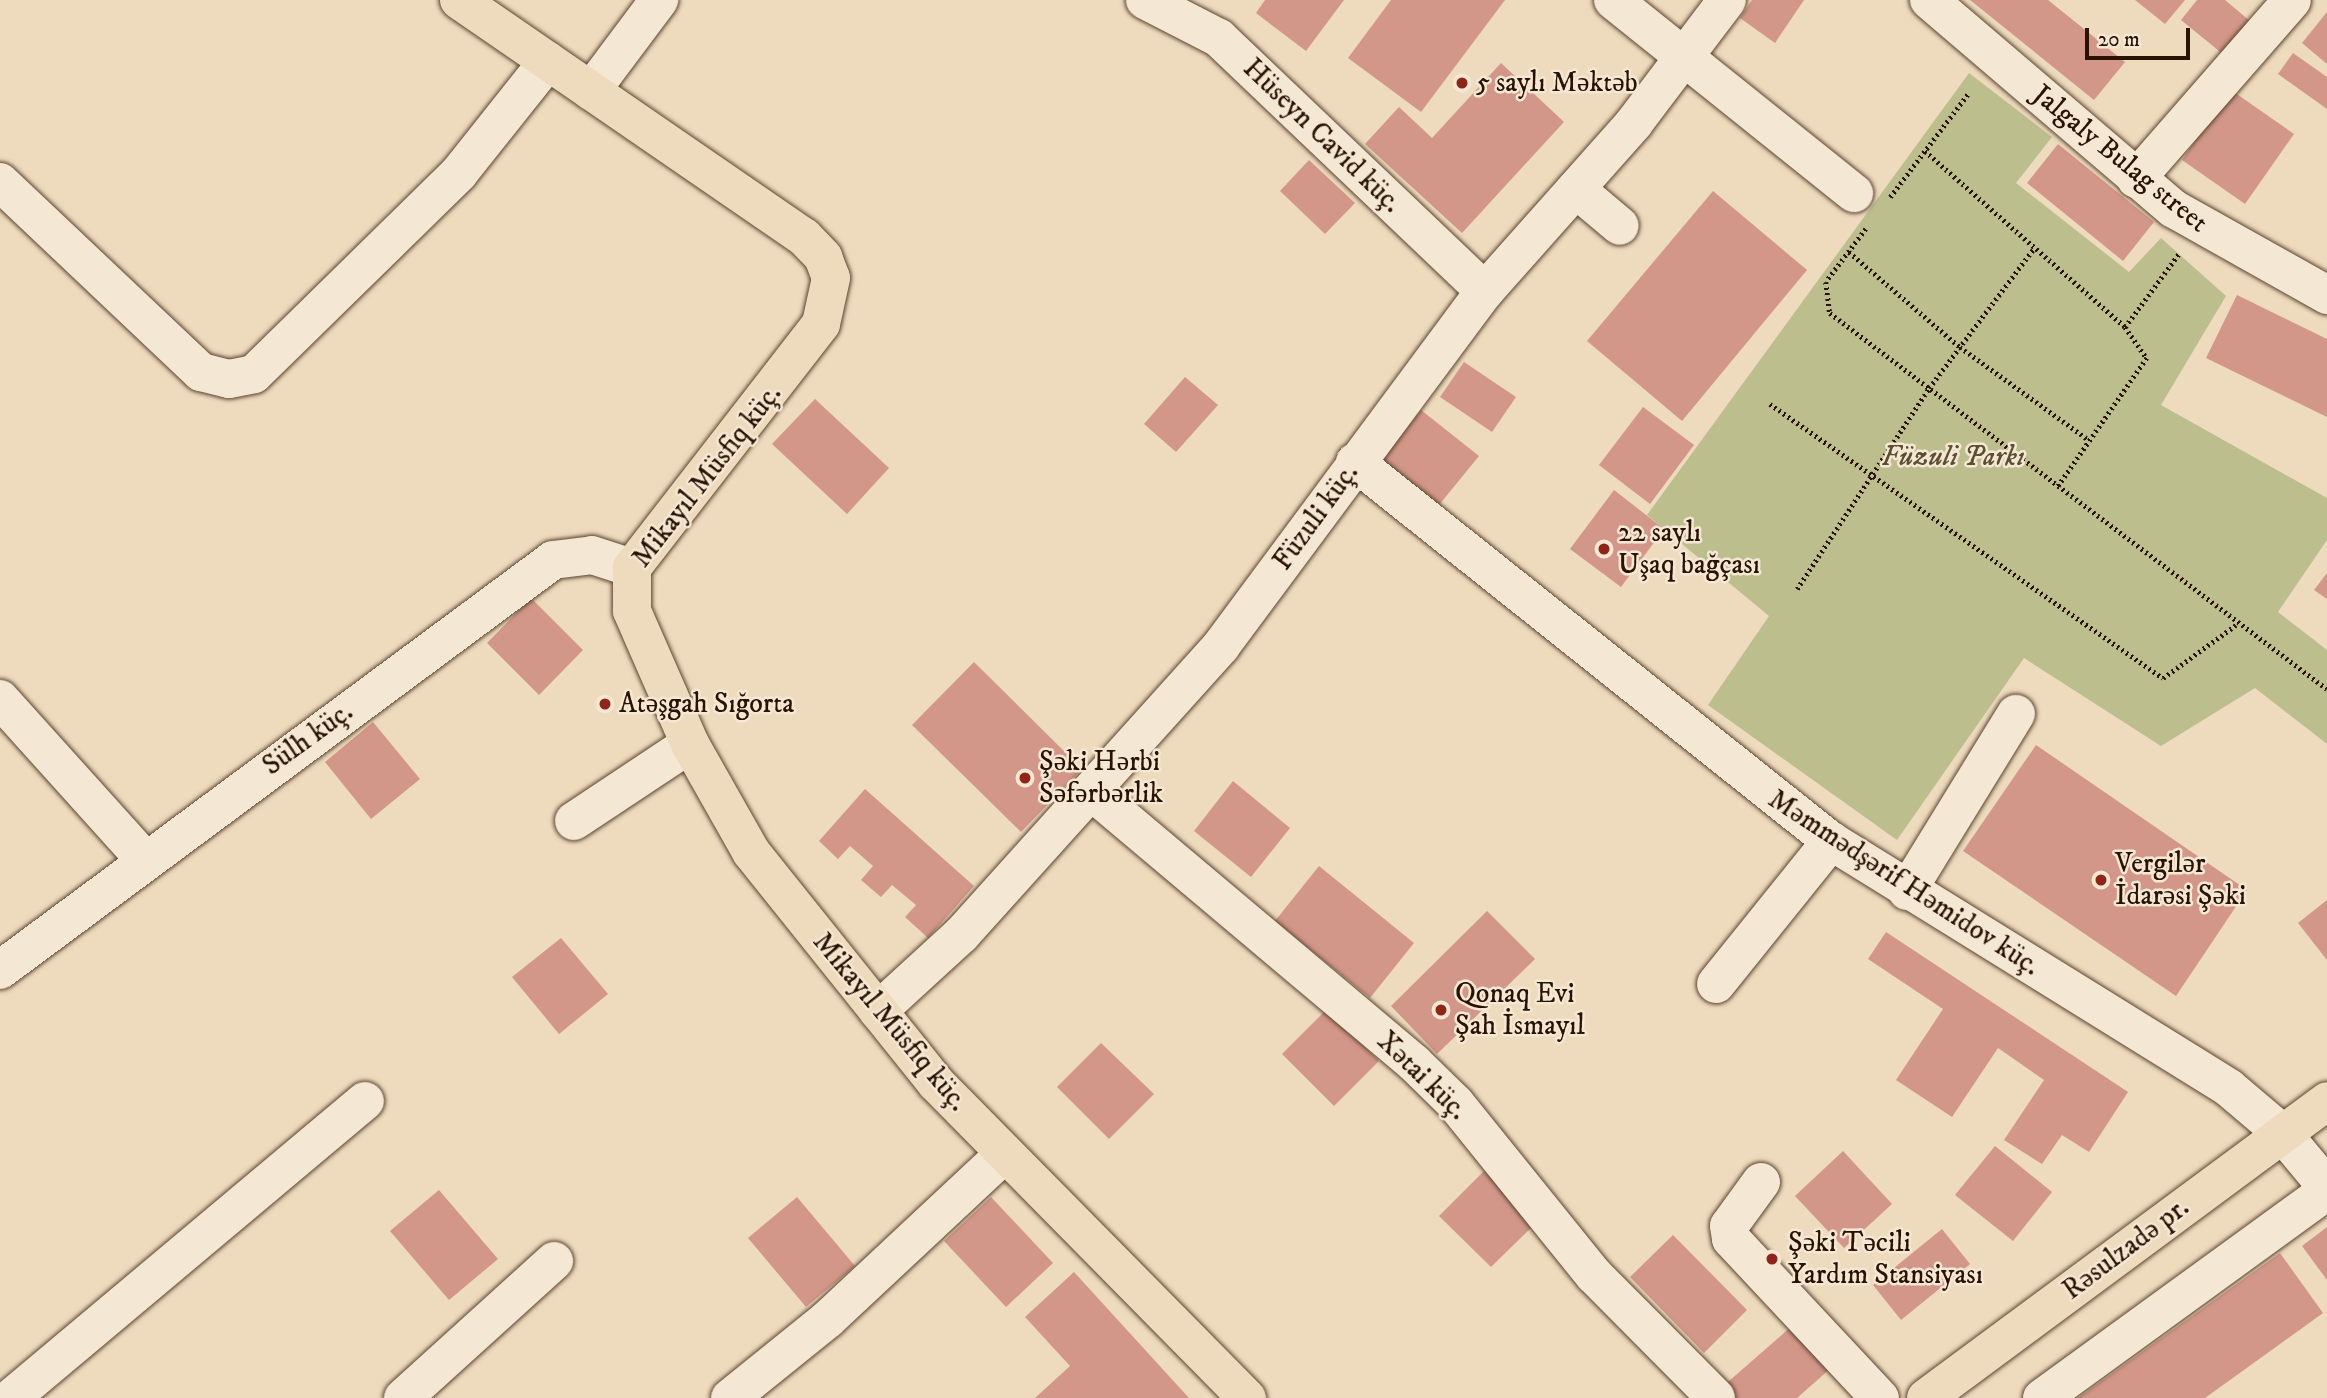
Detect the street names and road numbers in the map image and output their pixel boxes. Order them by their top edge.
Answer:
street label: Hüseyn Cavid küç. [1236,52,1408,220]
street label: Jalgaly Bulag street [2026,78,2214,240]
street label: Mikayıl Müsfiq küç. [625,378,789,574]
street label: Füzuli küç. [1266,457,1366,577]
street label: Sülh küç. [256,695,360,783]
street label: Məmmədşərif Həmidov küç. [1762,783,2046,983]
street label: Mikayıl Müsfiq küç. [805,926,975,1118]
street label: Xətai küç. [1370,1025,1474,1127]
street label: Rəsulzadə pr. [2056,1191,2196,1307]

